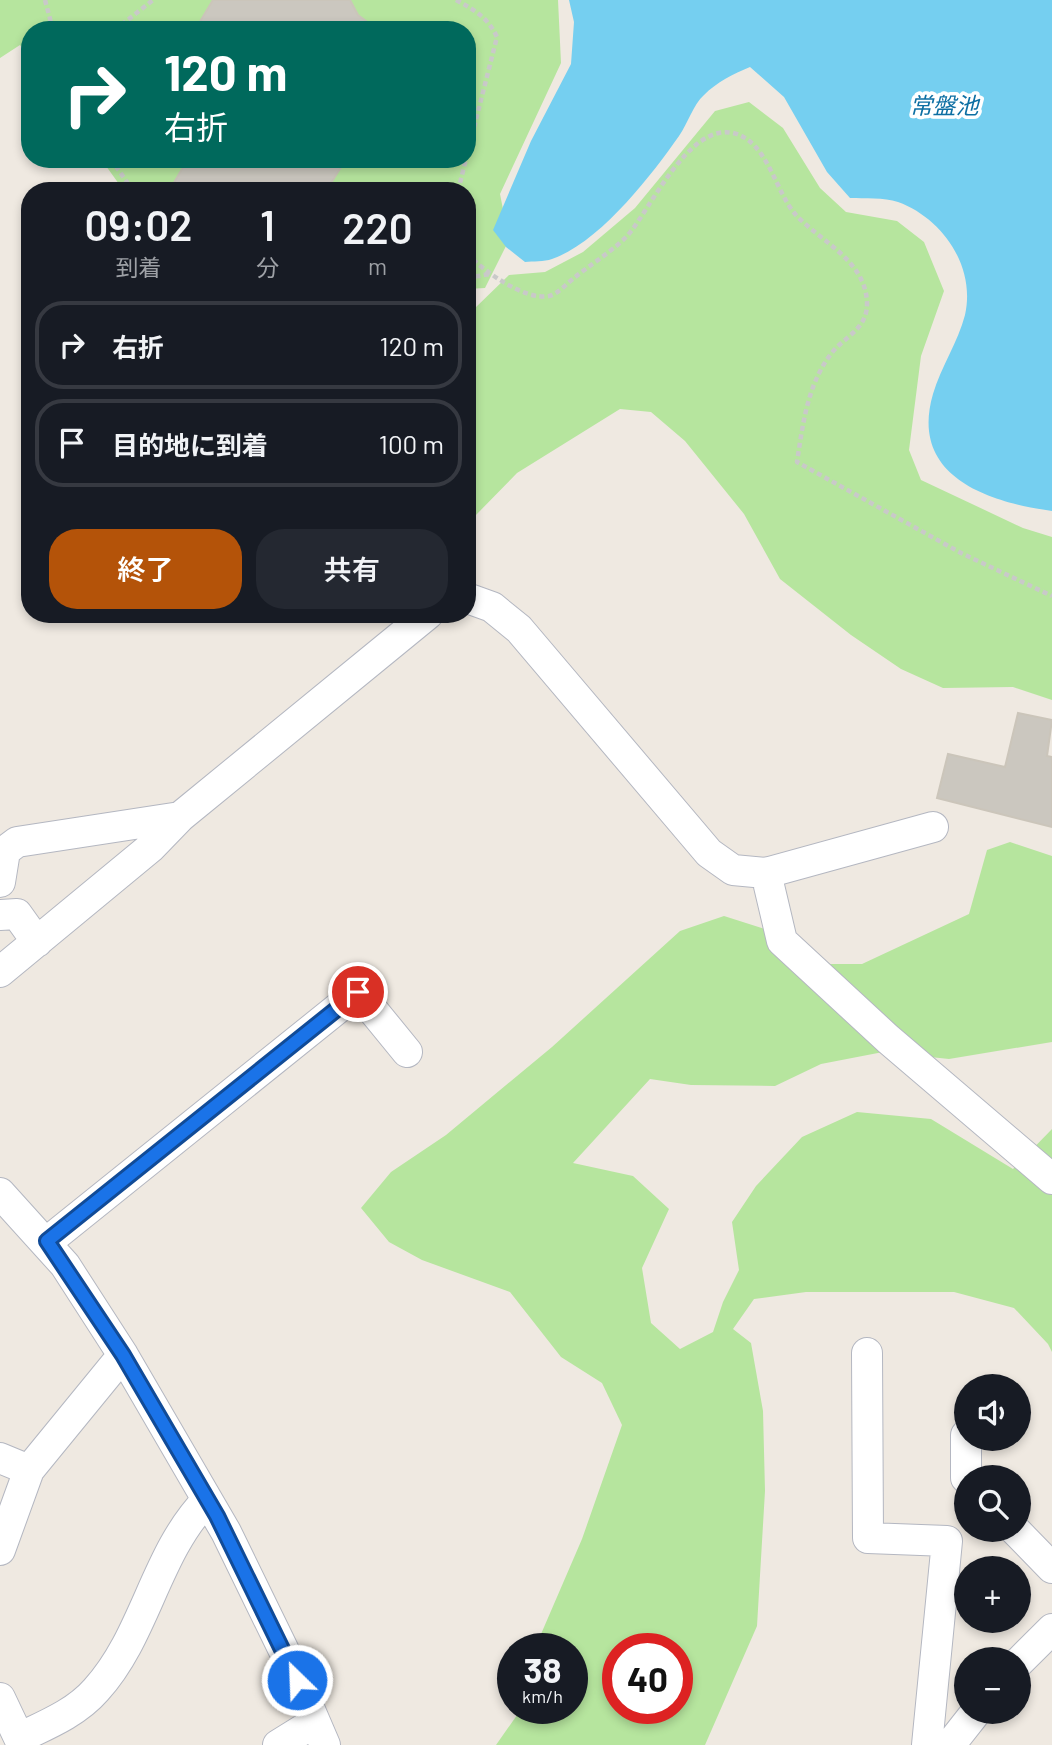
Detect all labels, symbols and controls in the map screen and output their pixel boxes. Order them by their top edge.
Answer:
text: 120 m [164,42,287,101]
icon: right [49,49,140,140]
water label: 常盤池 [910,91,981,119]
text: 右折 [164,107,228,145]
text: 09:02 [84,199,192,249]
text: 1 [260,199,275,249]
text: 220 [342,202,413,252]
text: m [368,252,387,280]
text: 到着 [115,253,161,281]
text: 分 [256,253,279,281]
icon: right [53,326,91,364]
text: 120 m [380,330,444,361]
text: 右折 [112,331,164,362]
icon: arrive [53,424,91,462]
text: 100 m [379,428,444,459]
text: 目的地に到着 [112,429,268,460]
button: 終了 [49,529,242,609]
button: 共有 [256,529,448,609]
pin [328,962,388,1022]
icon: arrive [339,973,377,1011]
map controls [954,1374,1031,1724]
button: sound [954,1374,1031,1451]
button: search [954,1465,1031,1542]
button: + [954,1556,1031,1633]
speed limit sign: 40 [602,1633,693,1724]
position arrow [260,1643,334,1717]
button: − [954,1647,1031,1724]
text: 38 [524,1648,561,1690]
text: km/h [522,1685,563,1707]

